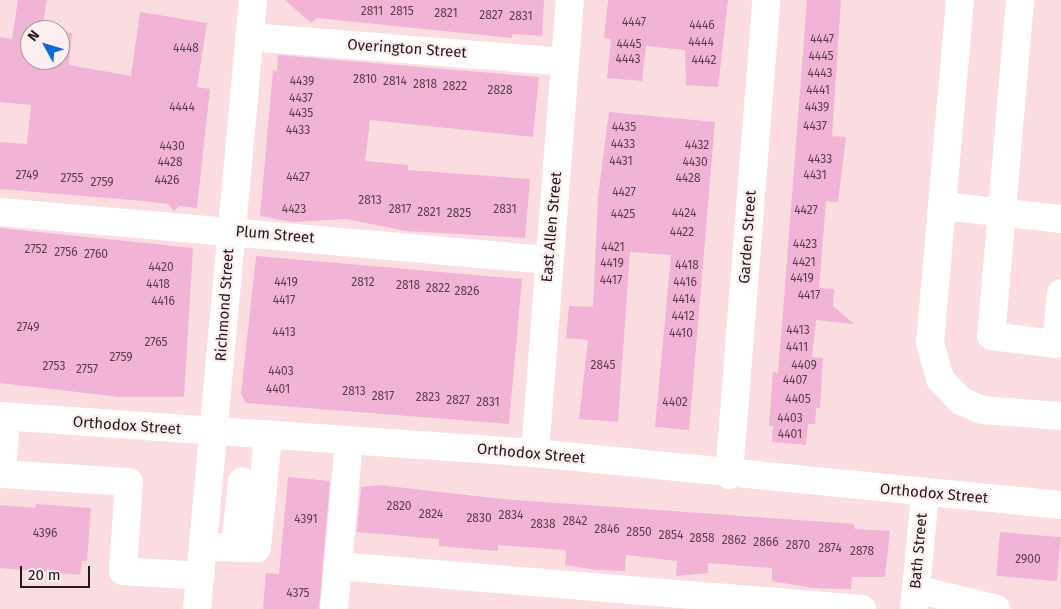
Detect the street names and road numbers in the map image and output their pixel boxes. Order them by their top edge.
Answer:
street label: Overington Street [347,36,467,62]
street label: East Allen Street [538,171,566,283]
street label: Garden Street [736,190,760,284]
street label: Plum Street [235,223,315,247]
street label: Richmond Street [212,248,238,362]
street label: Orthodox Street [72,413,182,439]
street label: Orthodox Street [476,440,586,468]
street label: Orthodox Street [879,480,989,508]
street label: Bath Street [907,512,931,590]

